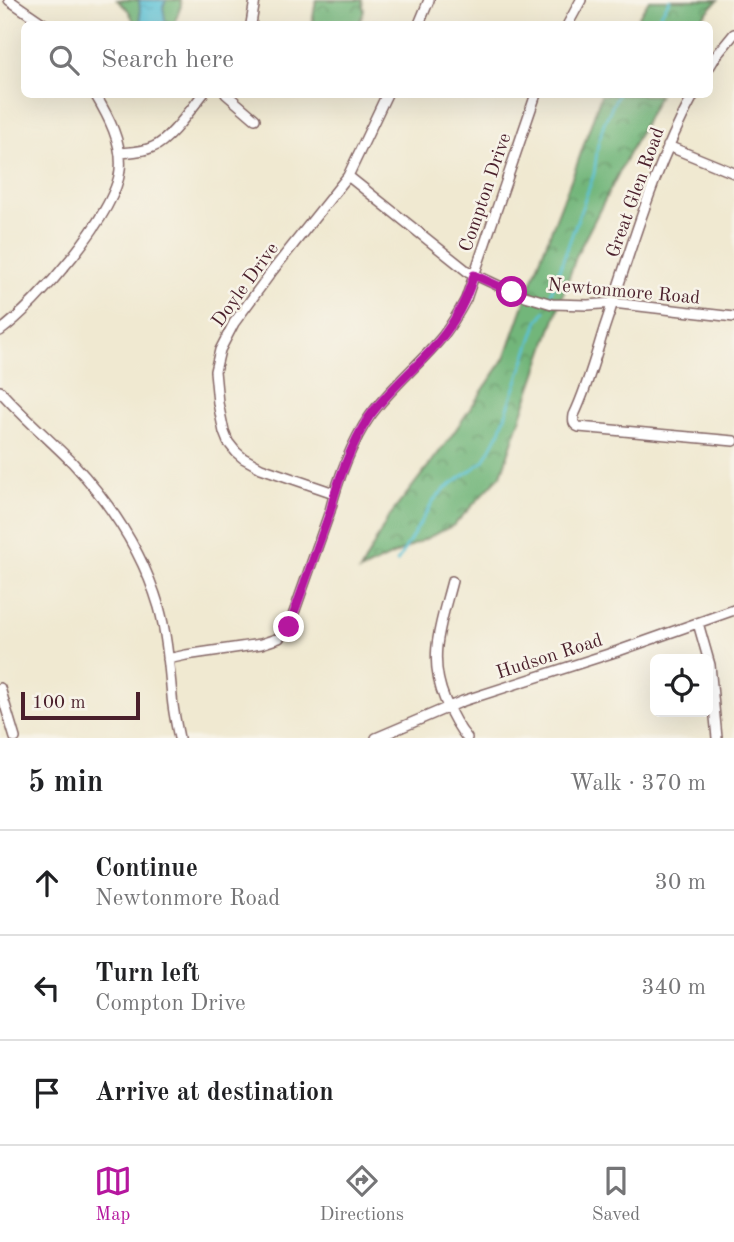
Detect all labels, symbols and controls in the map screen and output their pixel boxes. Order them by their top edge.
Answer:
search box [21,21,713,98]
icon: search [45,41,83,79]
text: Search here [101,47,234,73]
street label: Great Glen Road [604,125,669,260]
street label: Compton Drive [457,131,516,255]
street label: Doyle Drive [209,240,283,331]
route start [496,276,527,307]
street label: Newtonmore Road [547,276,701,309]
route end [273,611,304,642]
street label: Hudson Road [494,631,605,684]
map controls [650,654,713,717]
button: locate [650,654,713,717]
scale bar [21,689,140,721]
text: 100 m [32,694,85,713]
text: 5 min [28,768,103,798]
text: Walk · 370 m [570,772,706,795]
text: Continue [95,856,198,882]
icon: ahead [28,864,66,902]
text: 30 m [655,871,706,894]
text: Newtonmore Road [95,887,280,910]
text: Turn left [95,961,200,987]
icon: left [28,969,66,1007]
text: 340 m [641,976,706,999]
text: Compton Drive [95,992,246,1015]
icon: arrive [28,1074,66,1112]
text: Arrive at destination [95,1080,334,1106]
tab: Map [94,1162,132,1227]
tab: Directions [320,1162,404,1227]
tab: Saved [592,1162,640,1227]

